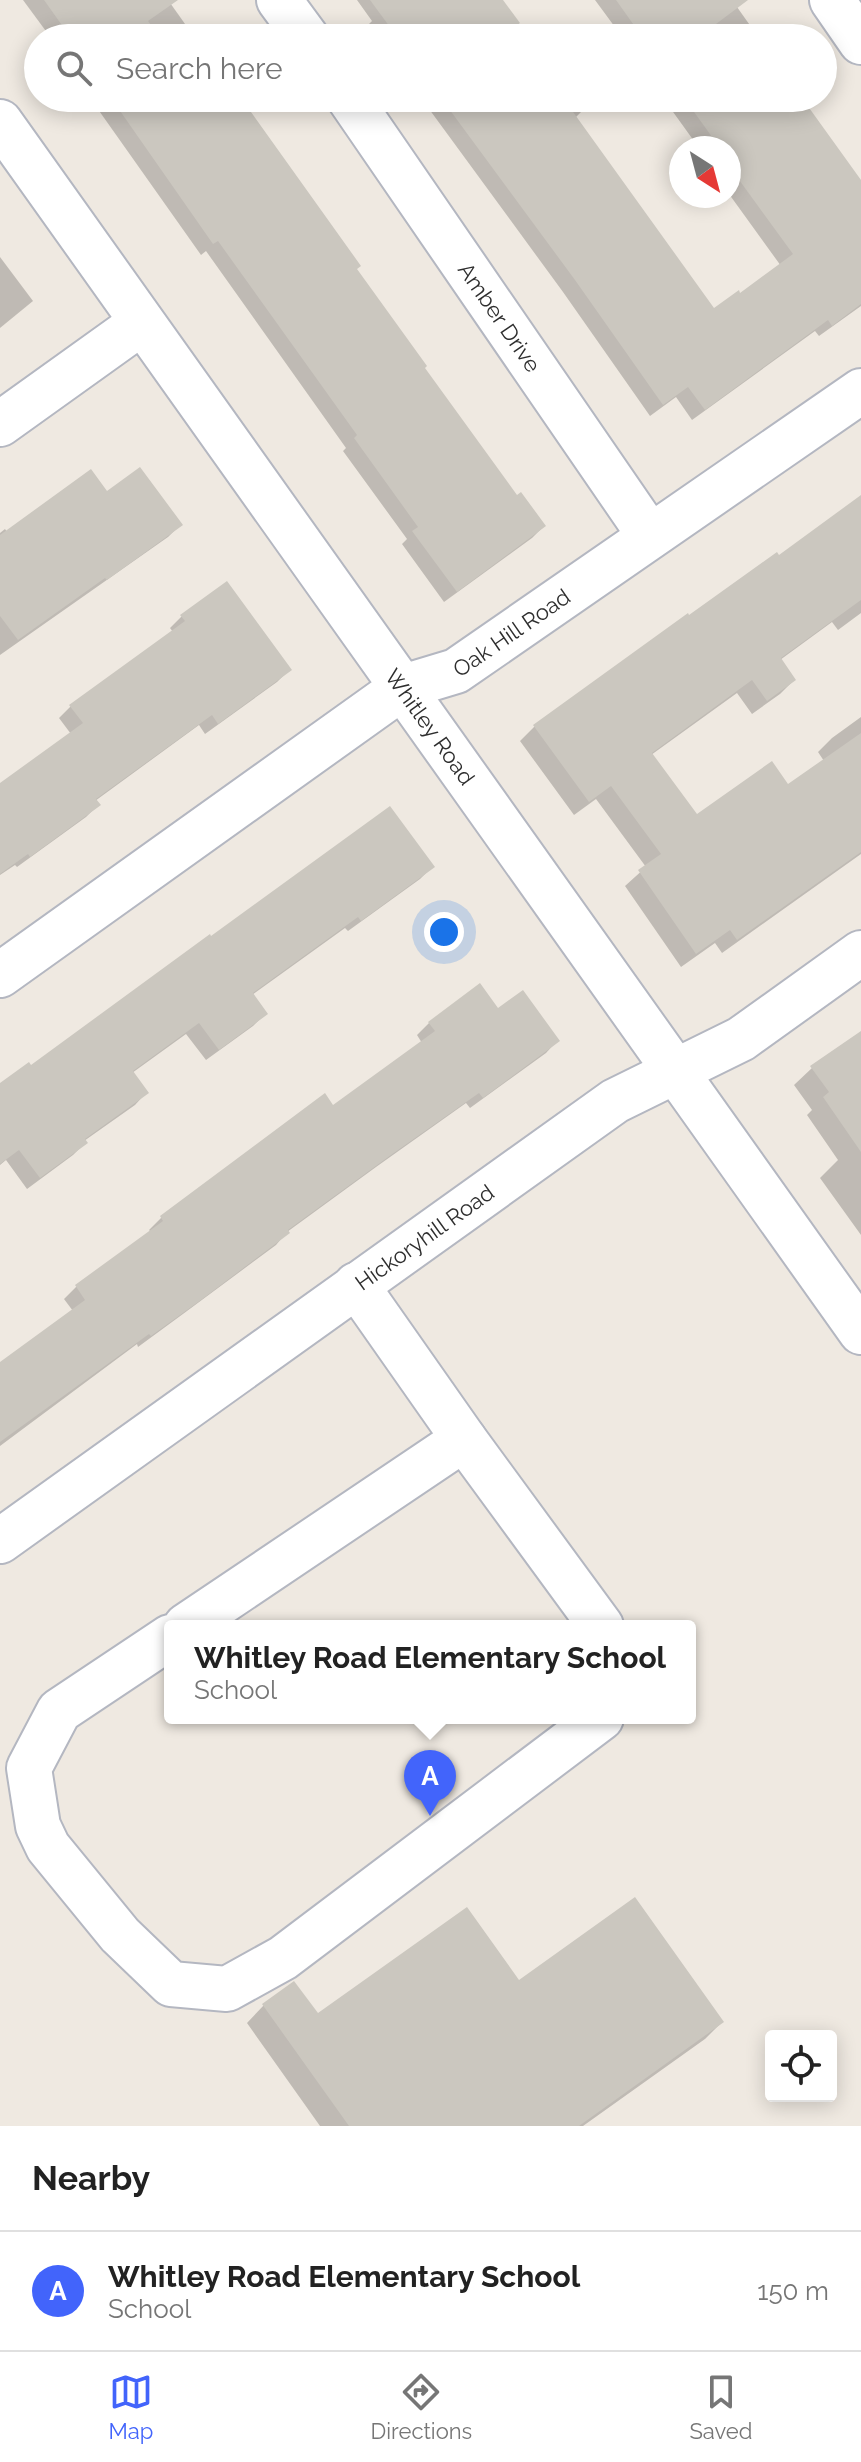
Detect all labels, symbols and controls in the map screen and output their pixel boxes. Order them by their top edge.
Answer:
search box [24,24,837,112]
icon: search [52,46,96,90]
text: Search here [116,51,283,86]
north arrow [669,136,741,208]
street label: Amber Drive [453,258,546,377]
street label: Oak Hill Road [448,583,575,682]
street label: Whitley Road [380,664,480,790]
your location [424,912,464,952]
street label: Hickoryhill Road [350,1179,499,1296]
popup [164,1620,696,1724]
text: Whitley Road Elementary School [194,1640,666,1675]
text: School [194,1675,277,1705]
pin: A [404,1750,456,1816]
map controls [765,2030,837,2102]
button: locate [765,2030,837,2102]
text: Nearby [32,2158,150,2198]
text: Whitley Road Elementary School [108,2259,580,2294]
text: A [49,2276,67,2306]
text: 150 m [757,2276,829,2306]
text: School [108,2294,191,2324]
tab: Map [109,2370,153,2444]
tab: Directions [371,2370,472,2444]
tab: Saved [689,2370,752,2444]

